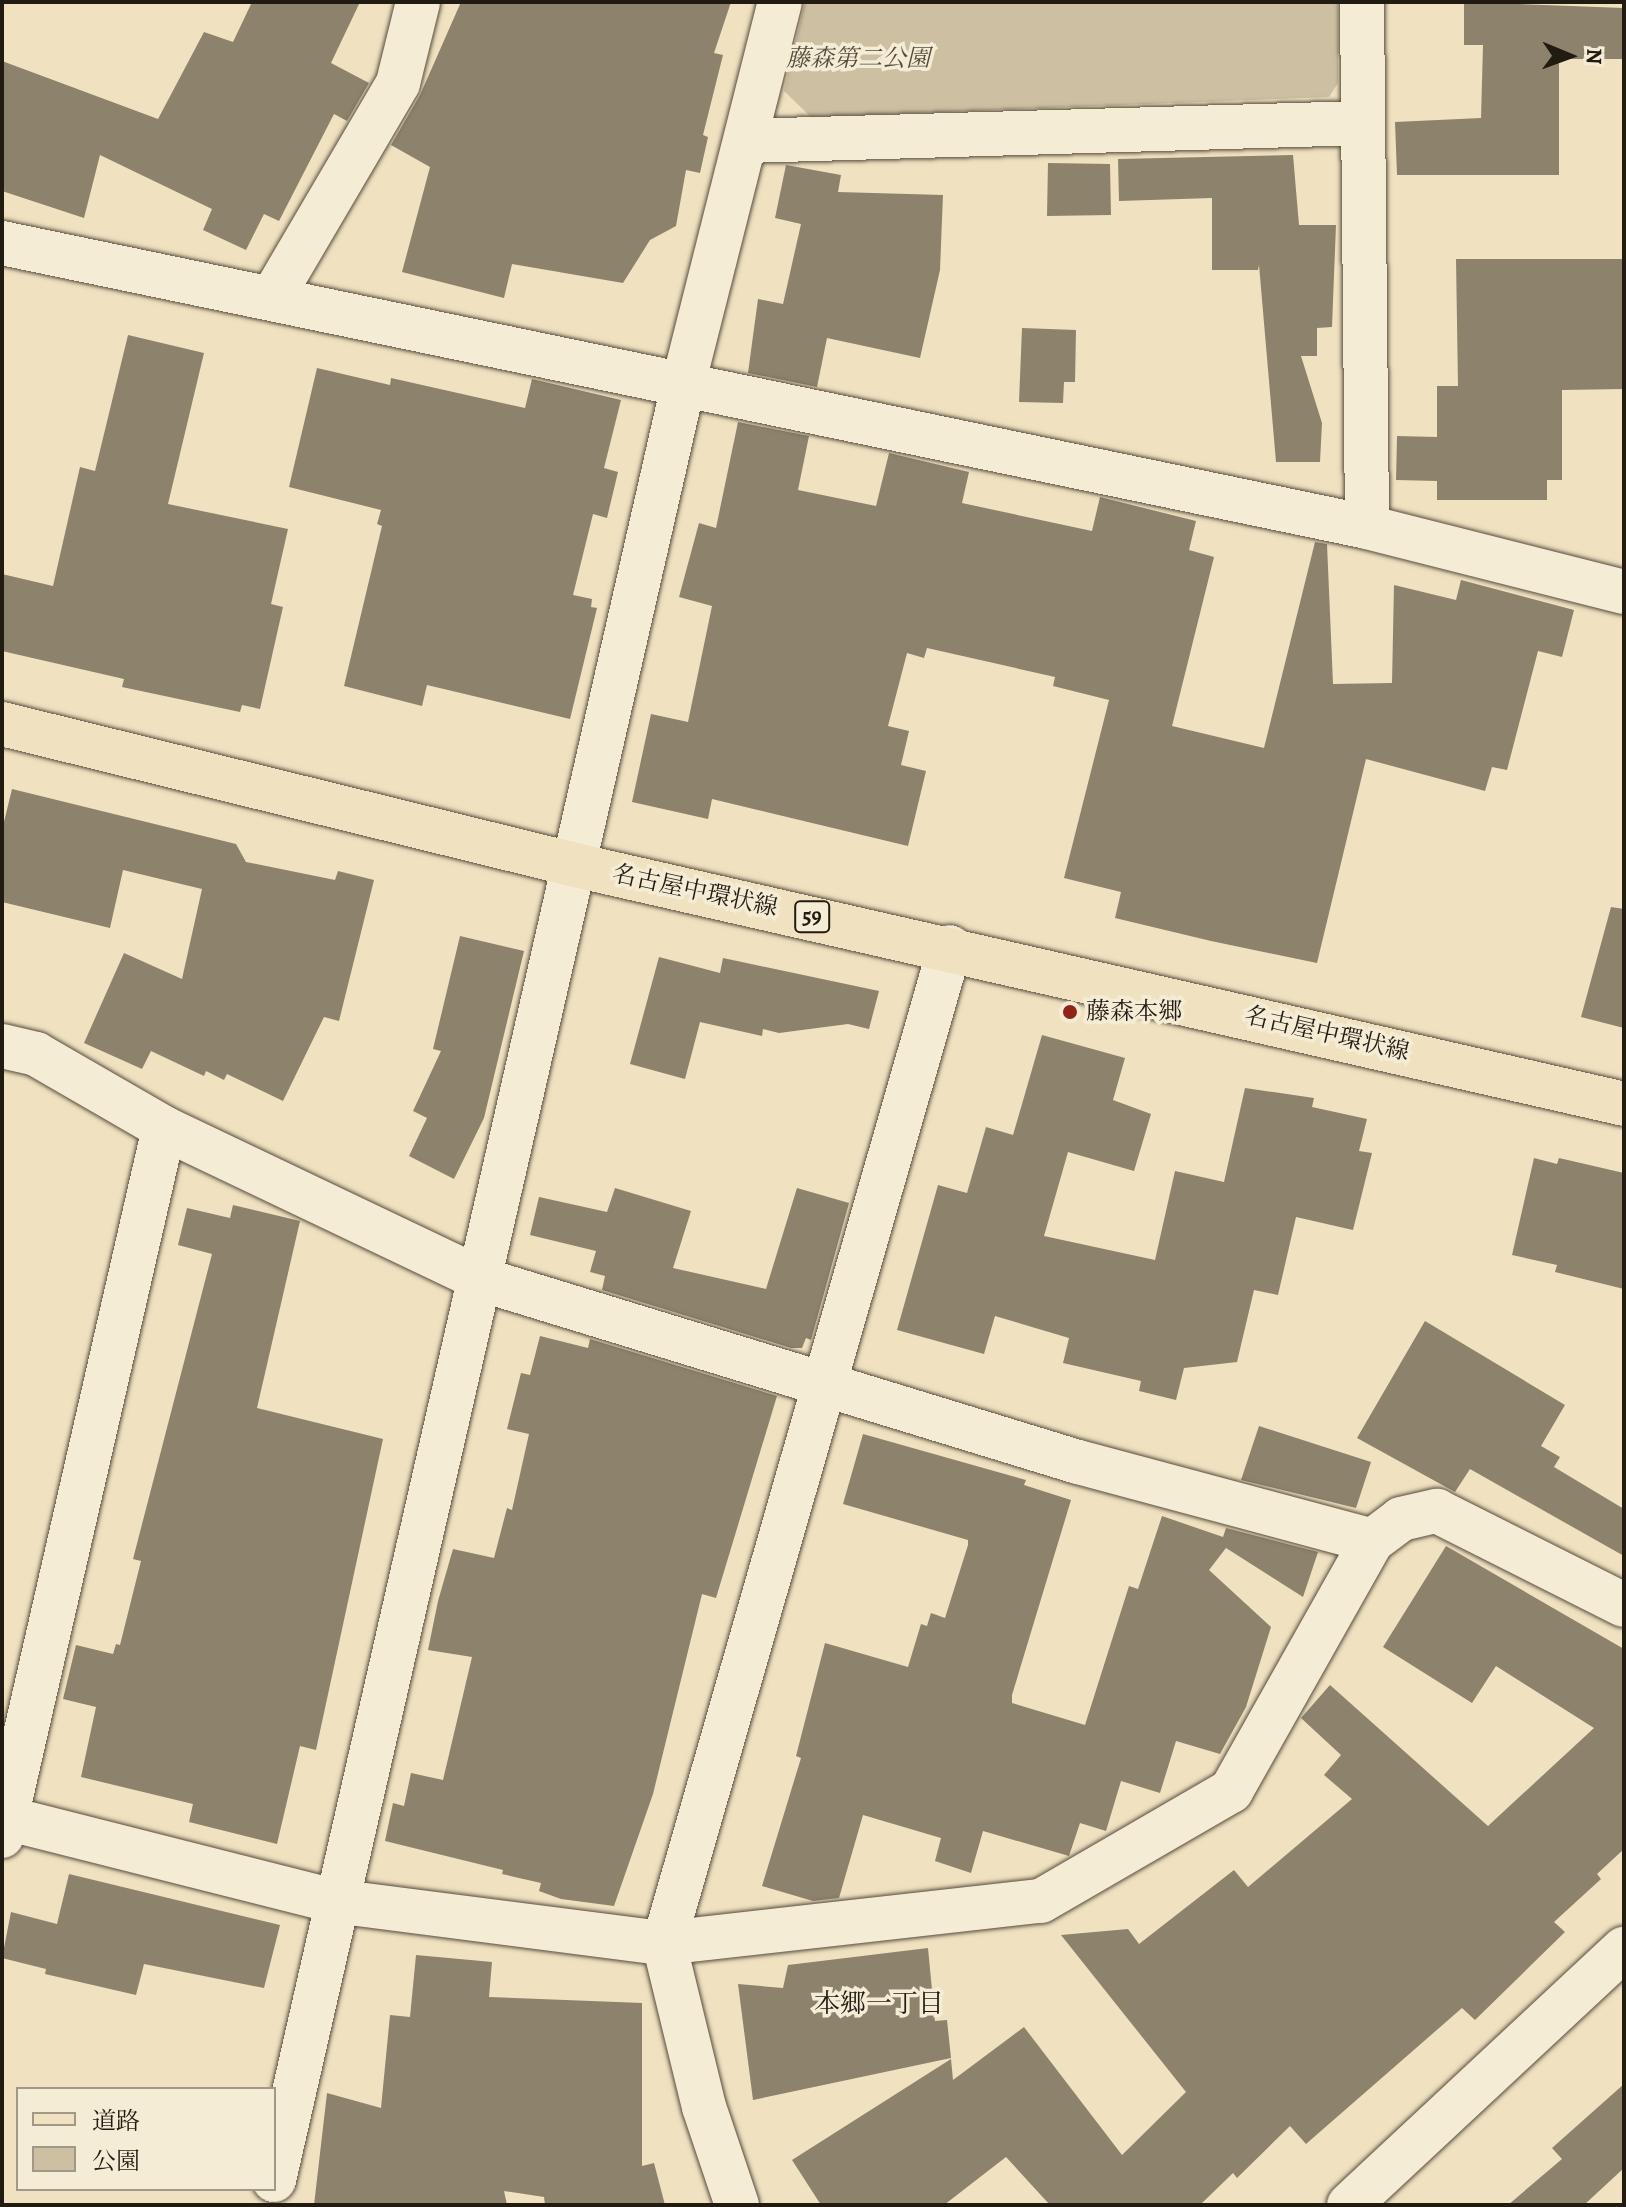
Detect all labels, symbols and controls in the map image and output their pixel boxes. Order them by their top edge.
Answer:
north arrow [1530,16,1610,96]
park label: 藤森第二公園 [786,45,930,73]
text: N [1579,48,1609,65]
street label: 名古屋中環状線 [610,859,780,923]
road number: 59 [794,899,830,935]
place label: 藤森本郷 [1086,998,1182,1026]
street label: 名古屋中環状線 [1242,1001,1412,1067]
marker: 藤森本郷 [1061,1003,1079,1021]
district label: 本郷一丁目 [814,1988,944,2020]
legend [16,2087,276,2191]
text: 道路 [92,2105,140,2137]
text: 公園 [92,2145,140,2177]

